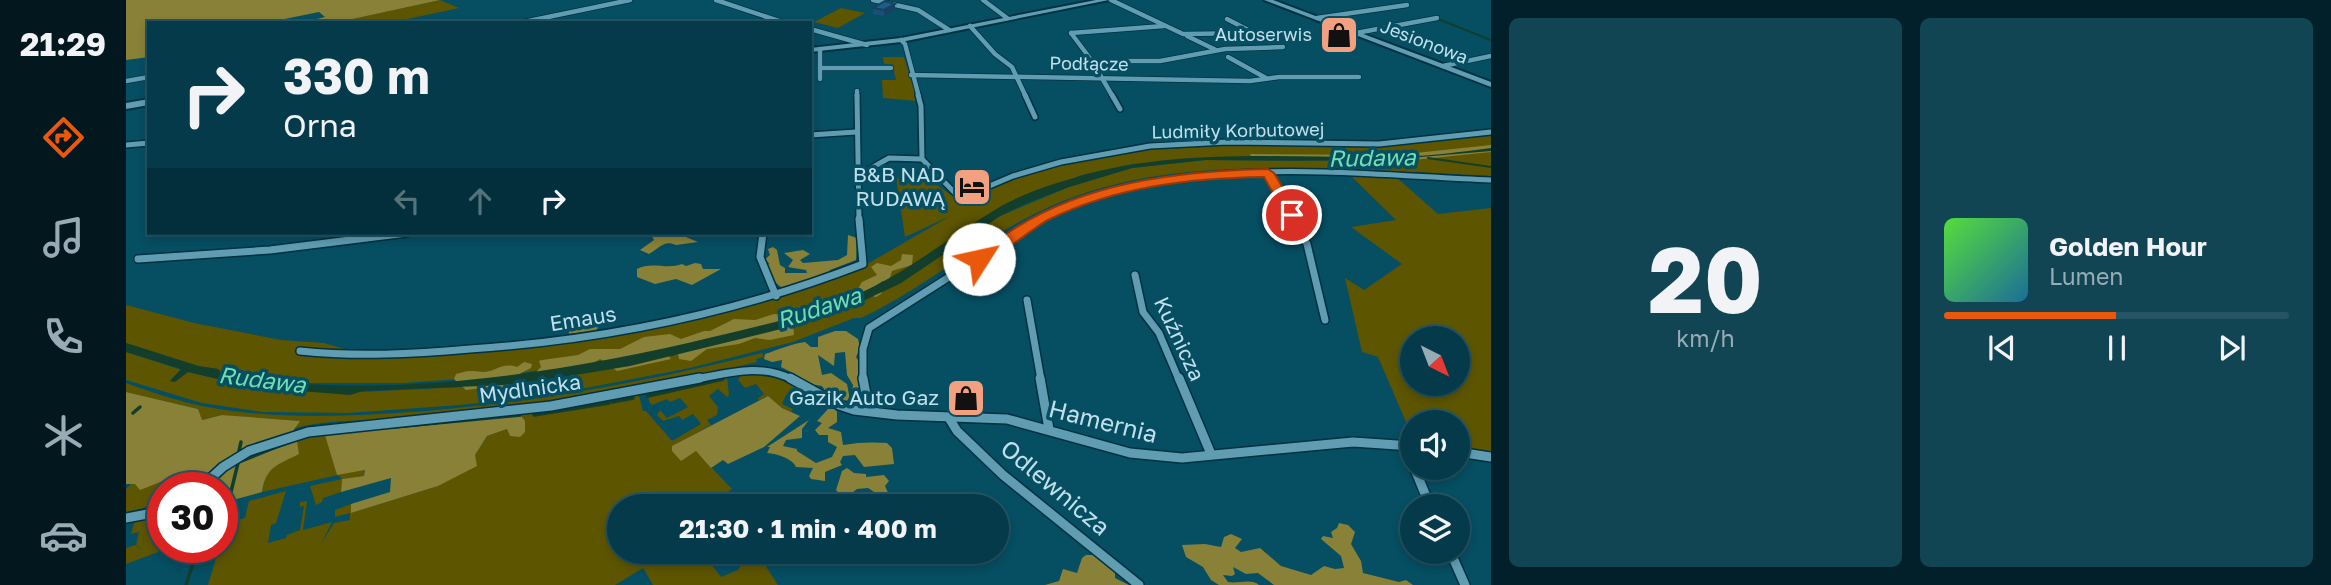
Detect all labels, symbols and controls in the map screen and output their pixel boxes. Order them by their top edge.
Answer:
shop icon: Autoserwis [1318,14,1360,56]
street label: Jesionowa [1378,14,1471,68]
place label: Autoserwis [1215,23,1312,45]
text: 21:29 [20,25,106,63]
text: 330 m [283,46,430,105]
icon: right [168,49,259,140]
street label: Podłącze [1049,51,1129,75]
text: Orna [283,106,357,144]
icon: directions [39,113,88,162]
street label: Ludmiły Korbutowej [1151,117,1325,143]
water label: Rudawa [1328,142,1417,172]
place label: B&B NAD RUDAWĄ [853,161,945,211]
hotel icon: B&B NAD RUDAWĄ [951,166,993,208]
icon: left [388,182,426,220]
icon: ahead [461,182,499,220]
icon: right [534,182,572,220]
pin [1262,185,1322,245]
icon: arrive [1273,196,1311,234]
icon: music [39,213,88,262]
position arrow [942,222,1016,296]
text: 20 [1648,224,1763,333]
text: Golden Hour [2049,231,2207,262]
text: Lumen [2049,262,2123,290]
water label: Rudawa [773,280,865,334]
street label: Kuźnicza [1149,292,1211,385]
street label: Emaus [548,300,618,336]
icon: phone [39,312,88,361]
text: km/h [1676,324,1735,352]
north arrow [1400,326,1470,396]
map controls [1400,326,1470,564]
icon: previous [1983,329,2021,367]
icon: pause [2098,329,2136,367]
icon: next [2213,329,2251,367]
water label: Rudawa [217,360,308,398]
street label: Mydlnicka [477,368,582,408]
shop icon: Gazik Auto Gaz [945,377,987,419]
place label: Gazik Auto Gaz [789,384,939,410]
street label: Hamernia [1046,393,1161,448]
button: sound [1400,410,1470,480]
icon: climate [39,411,88,460]
street label: Odlewnicza [996,433,1116,541]
speed limit sign: 30 [147,472,238,563]
button: layers [1400,494,1470,564]
icon: car [39,511,88,560]
text: 21:30 · 1 min · 400 m [679,513,937,544]

